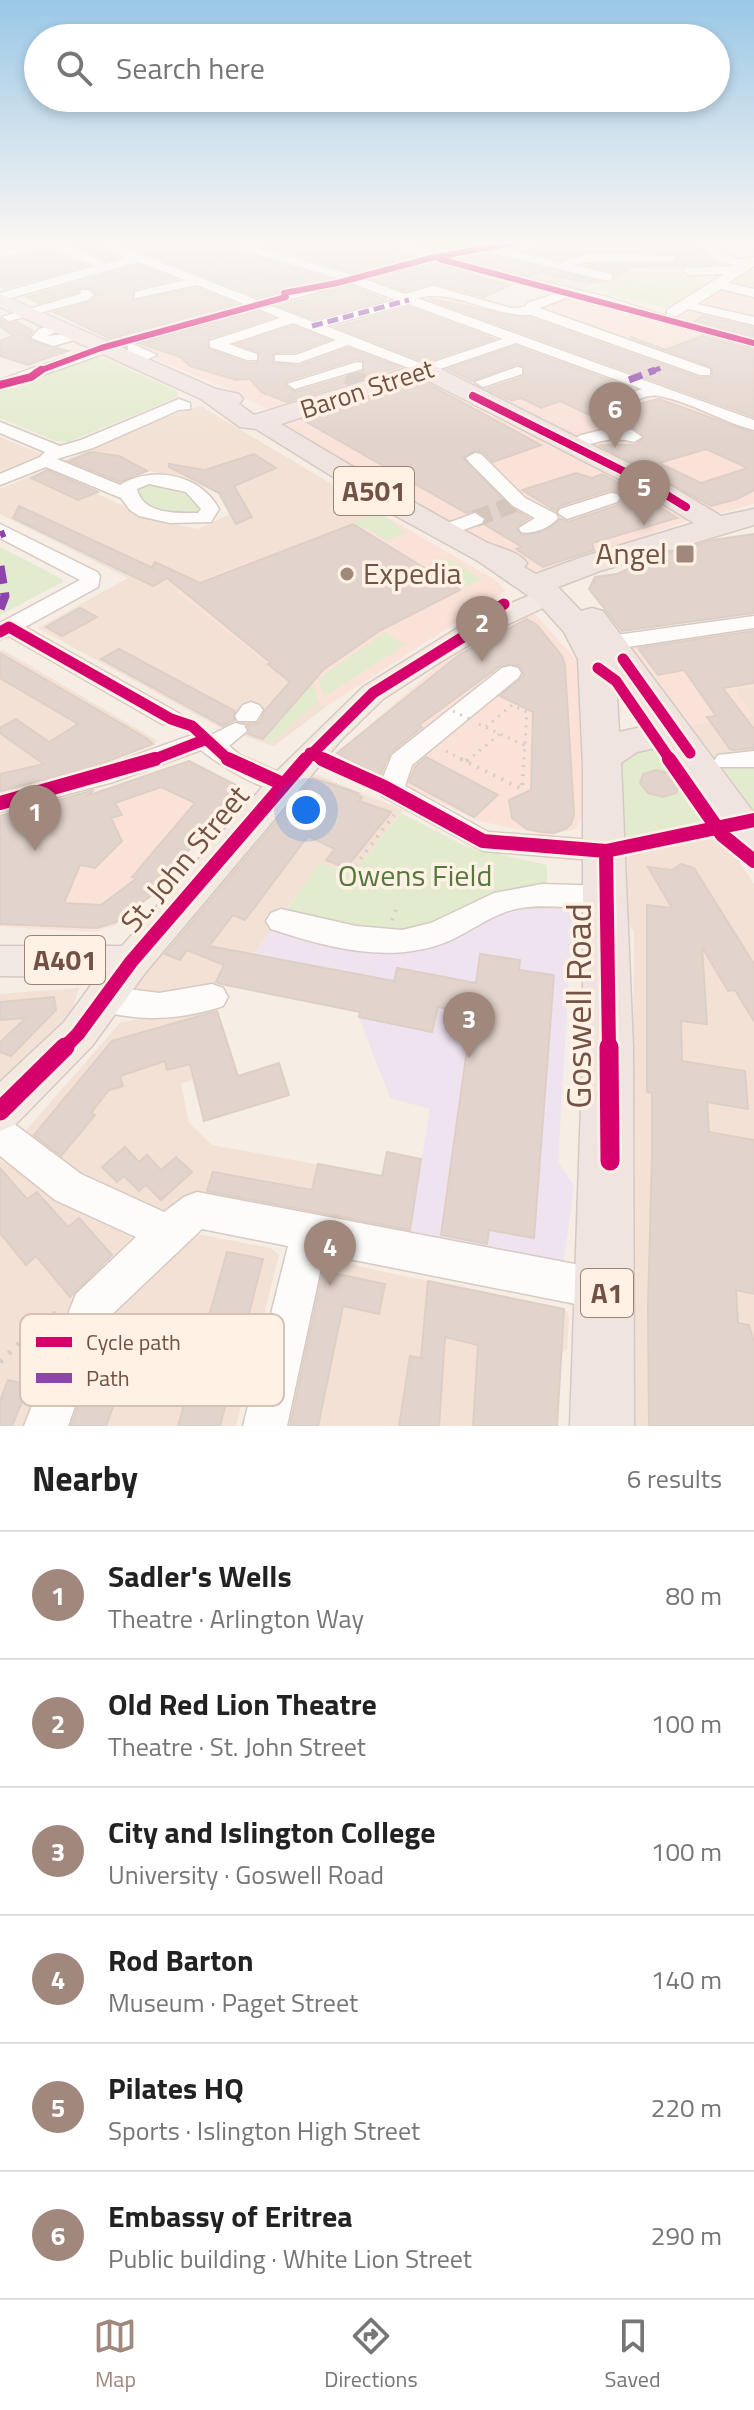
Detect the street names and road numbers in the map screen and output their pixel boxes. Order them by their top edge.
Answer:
street label: Baron Street [295,349,439,428]
road number: A501 [334,467,414,515]
street label: St. John Street [109,774,260,942]
street label: Goswell Road [550,903,605,1109]
road number: A401 [25,936,105,984]
road number: A1 [581,1269,633,1317]

